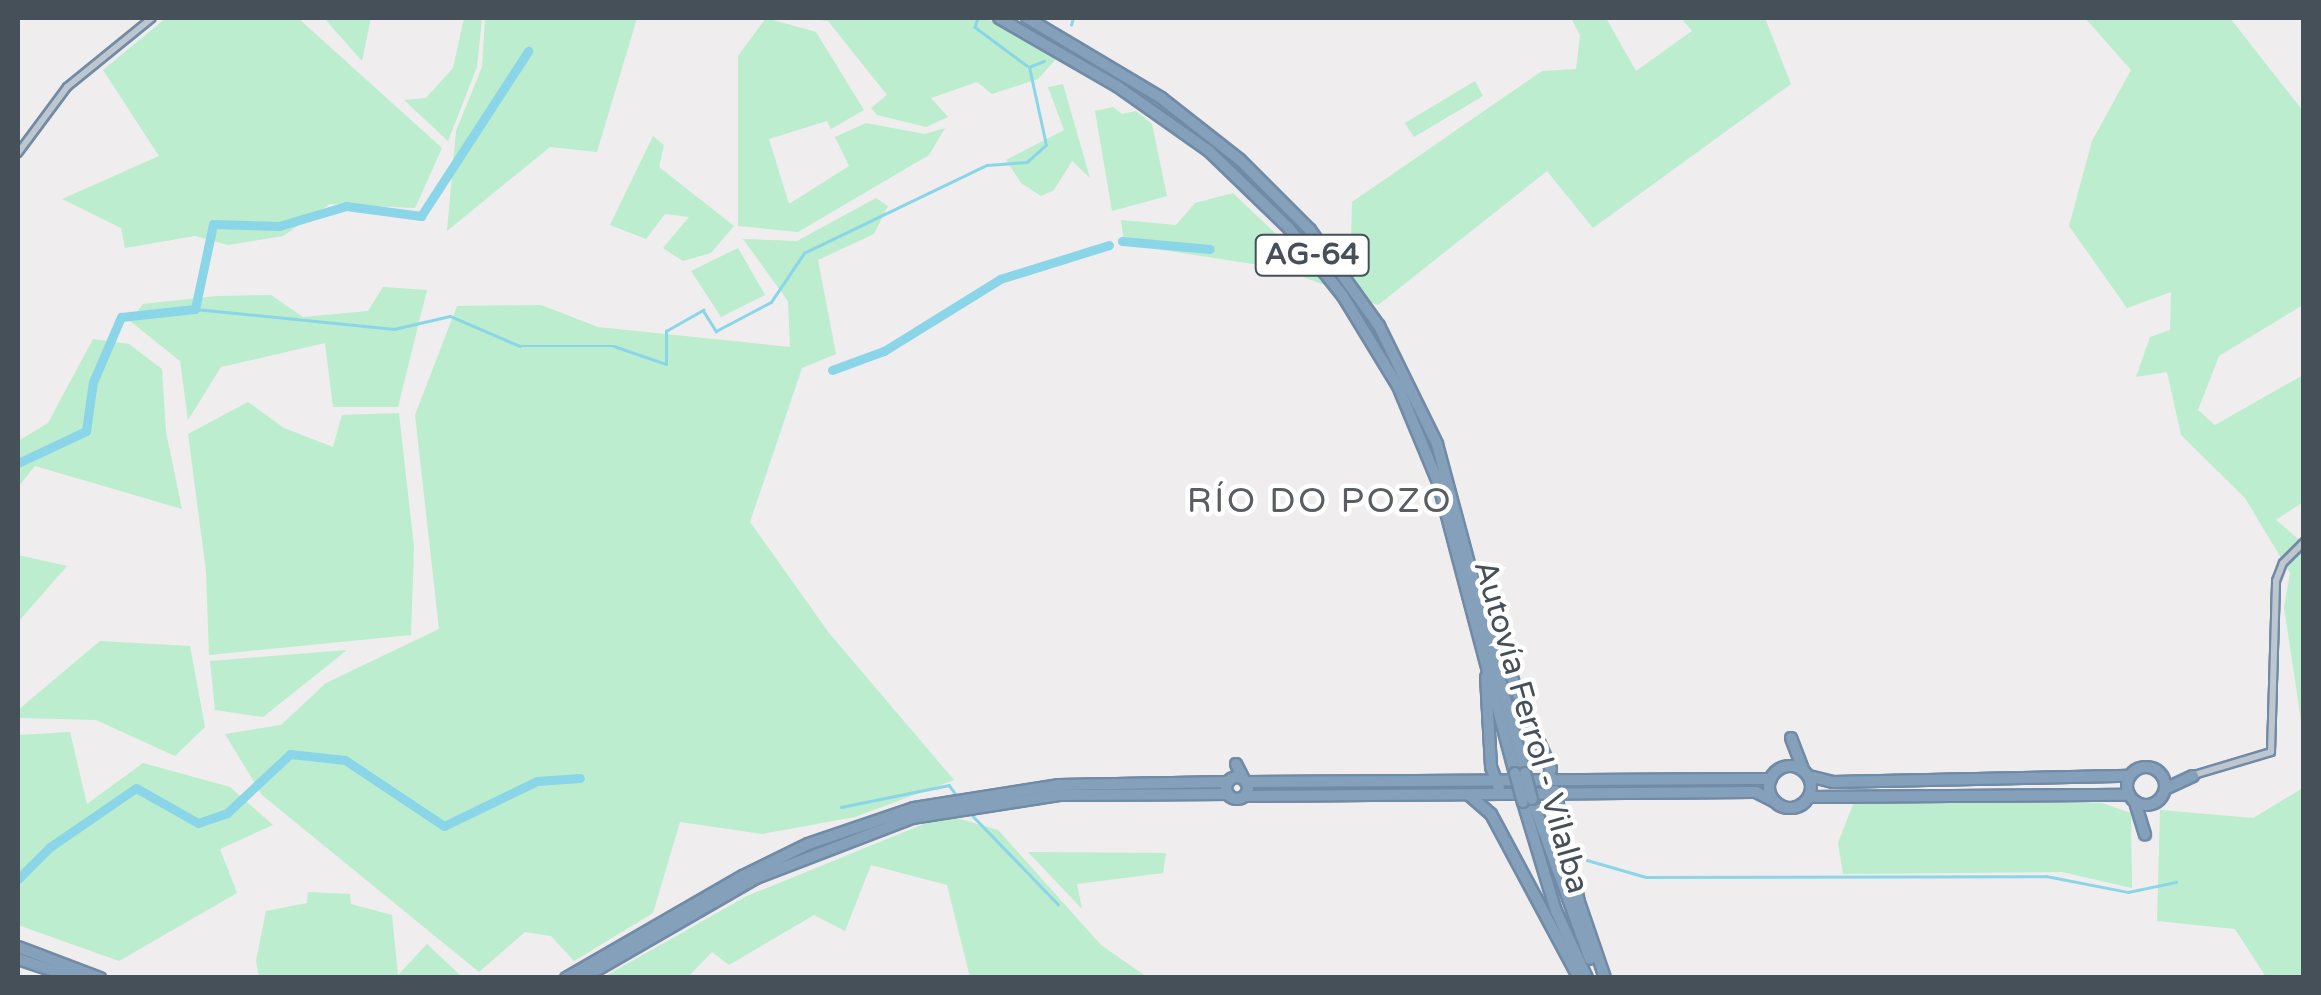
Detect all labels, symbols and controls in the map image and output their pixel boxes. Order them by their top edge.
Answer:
road number: AG-64 [1254,230,1370,280]
district label: RÍO DO POZO [1187,480,1453,522]
street label: Autovía Ferrol - Vilalba [1465,556,1597,898]

